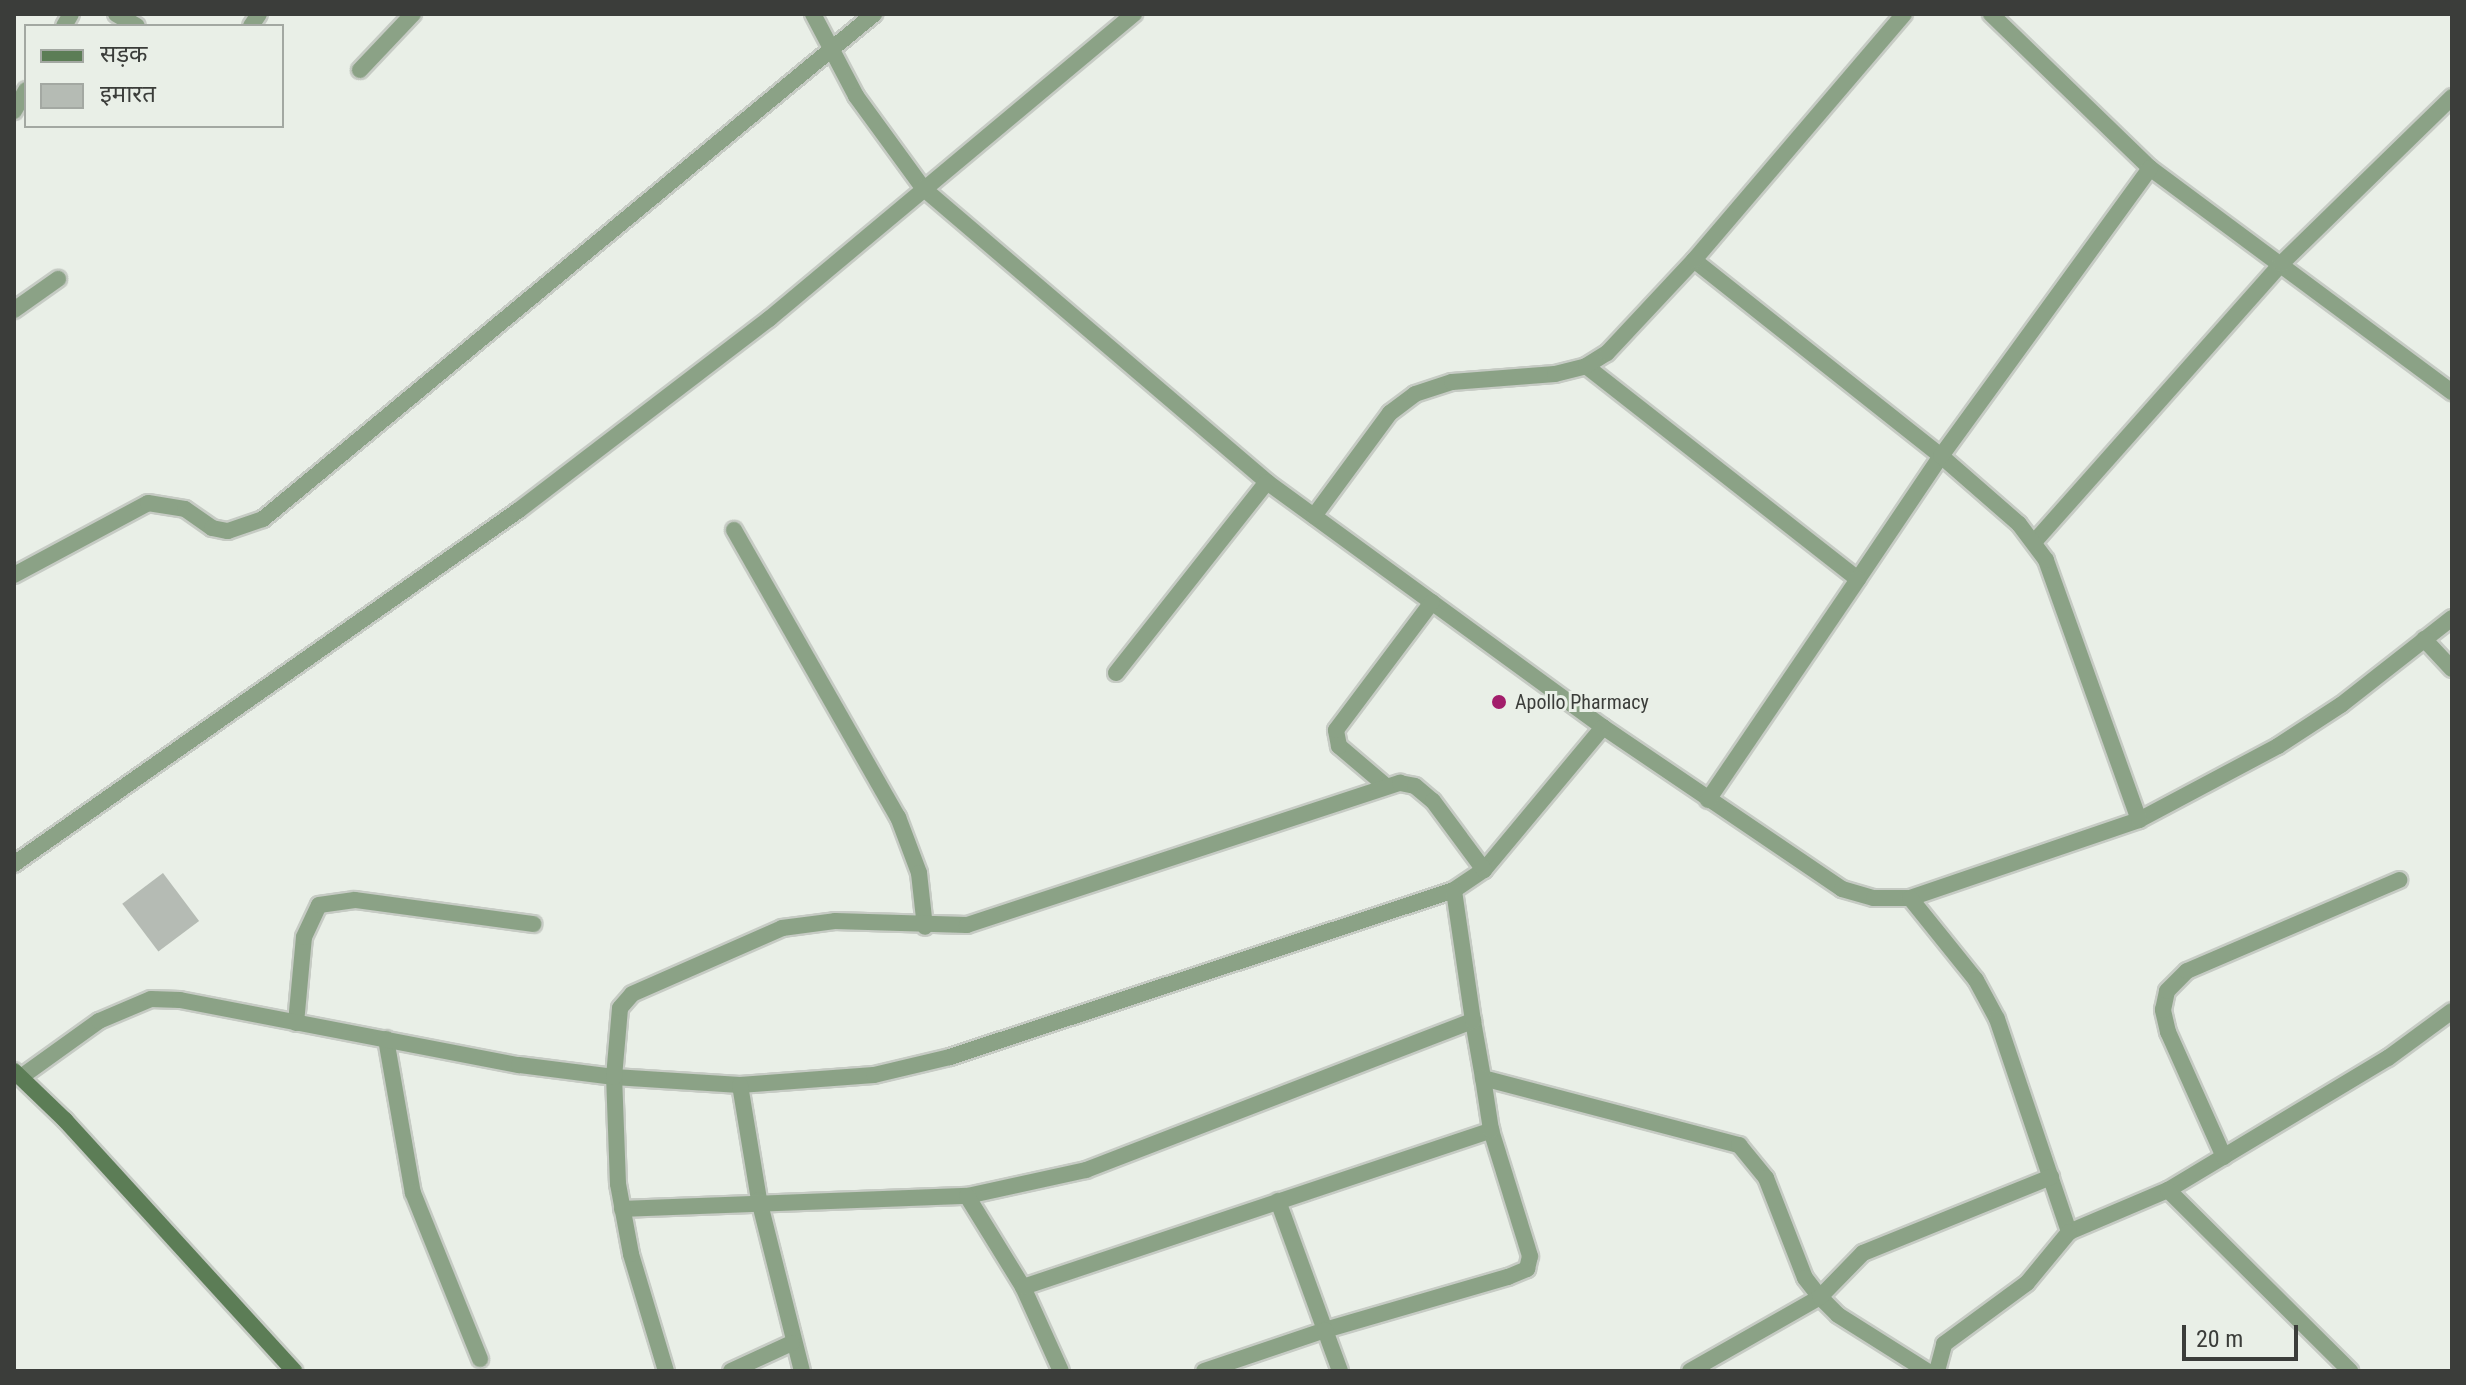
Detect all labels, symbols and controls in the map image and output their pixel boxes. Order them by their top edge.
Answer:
legend [24,24,284,128]
text: सड़क [100,40,148,68]
text: इमारत [100,80,156,108]
place label: Apollo Pharmacy [1515,690,1649,714]
marker: Apollo Pharmacy [1490,693,1508,711]
scale bar [2186,1309,2302,1359]
text: 20 m [2196,1325,2243,1353]

